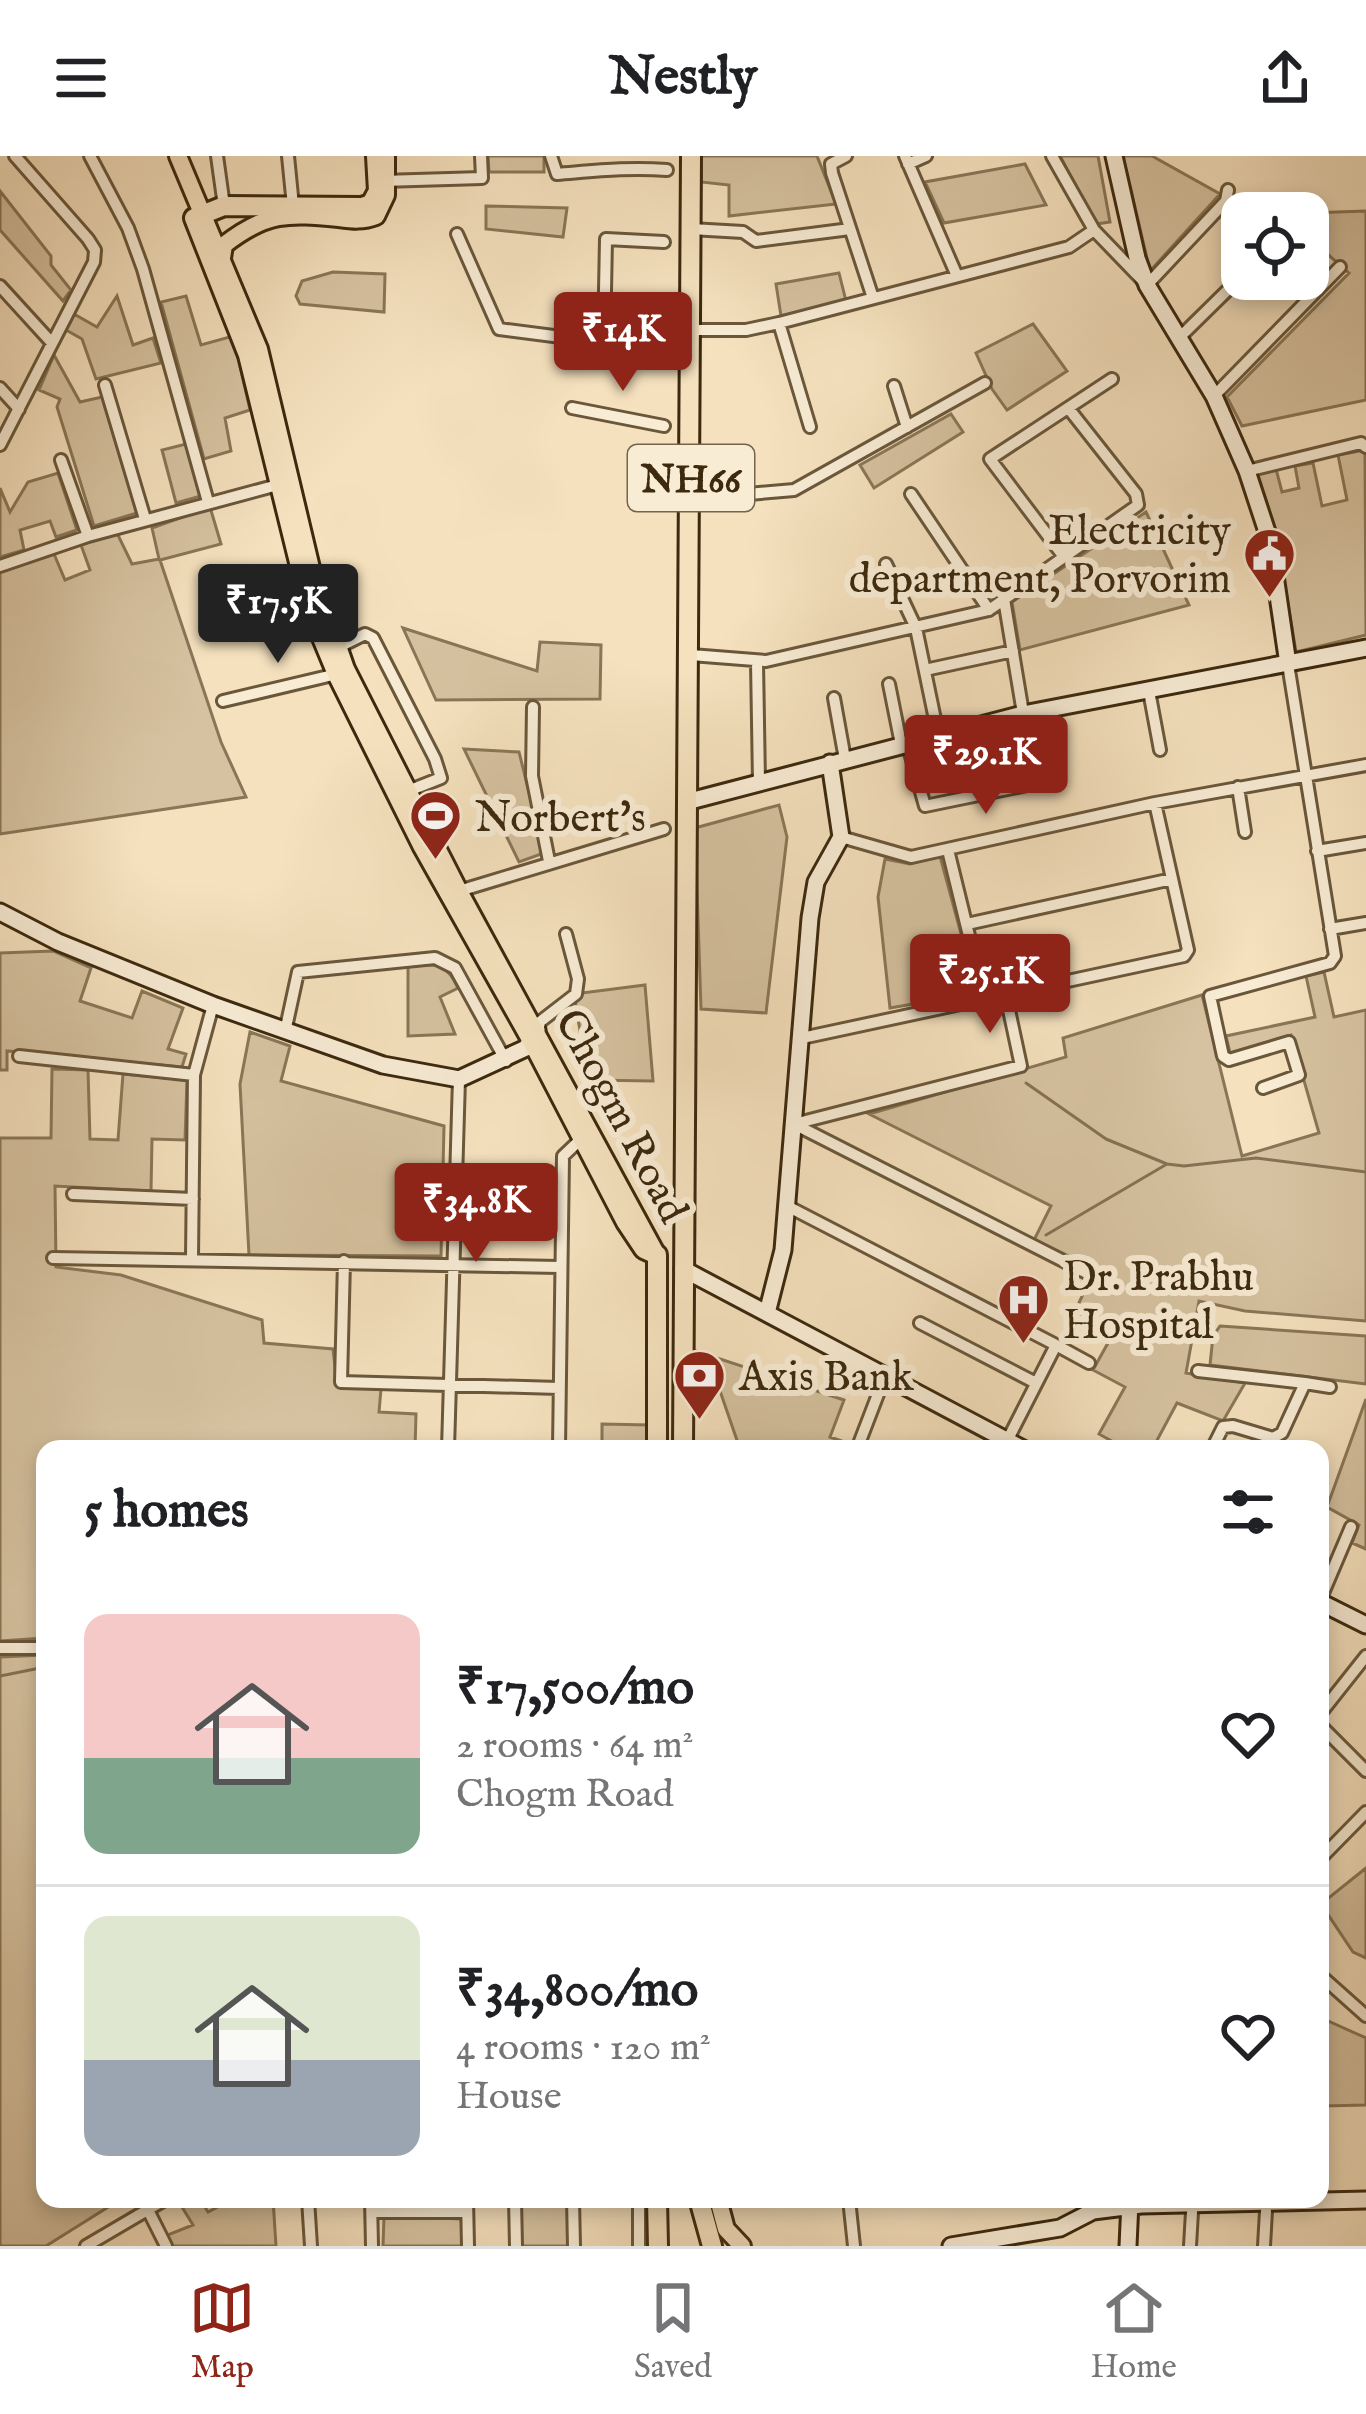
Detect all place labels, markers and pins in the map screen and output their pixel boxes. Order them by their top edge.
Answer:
pin: ₹14K [552,292,694,394]
place label: Electricity department, Porvorim [849,506,1231,607]
public building icon: Electricity department, Porvorim [1242,525,1298,599]
pin: ₹17.5K [180,564,376,666]
pin: ₹29.1K [888,715,1084,817]
sports icon: Norbert's [408,788,464,862]
place label: Norbert's [475,793,646,846]
pin: ₹25.1K [892,934,1088,1036]
pin: ₹34.8K [378,1163,574,1265]
place label: Dr. Prabhu Hospital [1063,1252,1254,1353]
hospital icon: Dr. Prabhu Hospital [996,1271,1052,1345]
bank icon: Axis Bank [672,1347,728,1421]
place label: Axis Bank [738,1352,914,1405]

